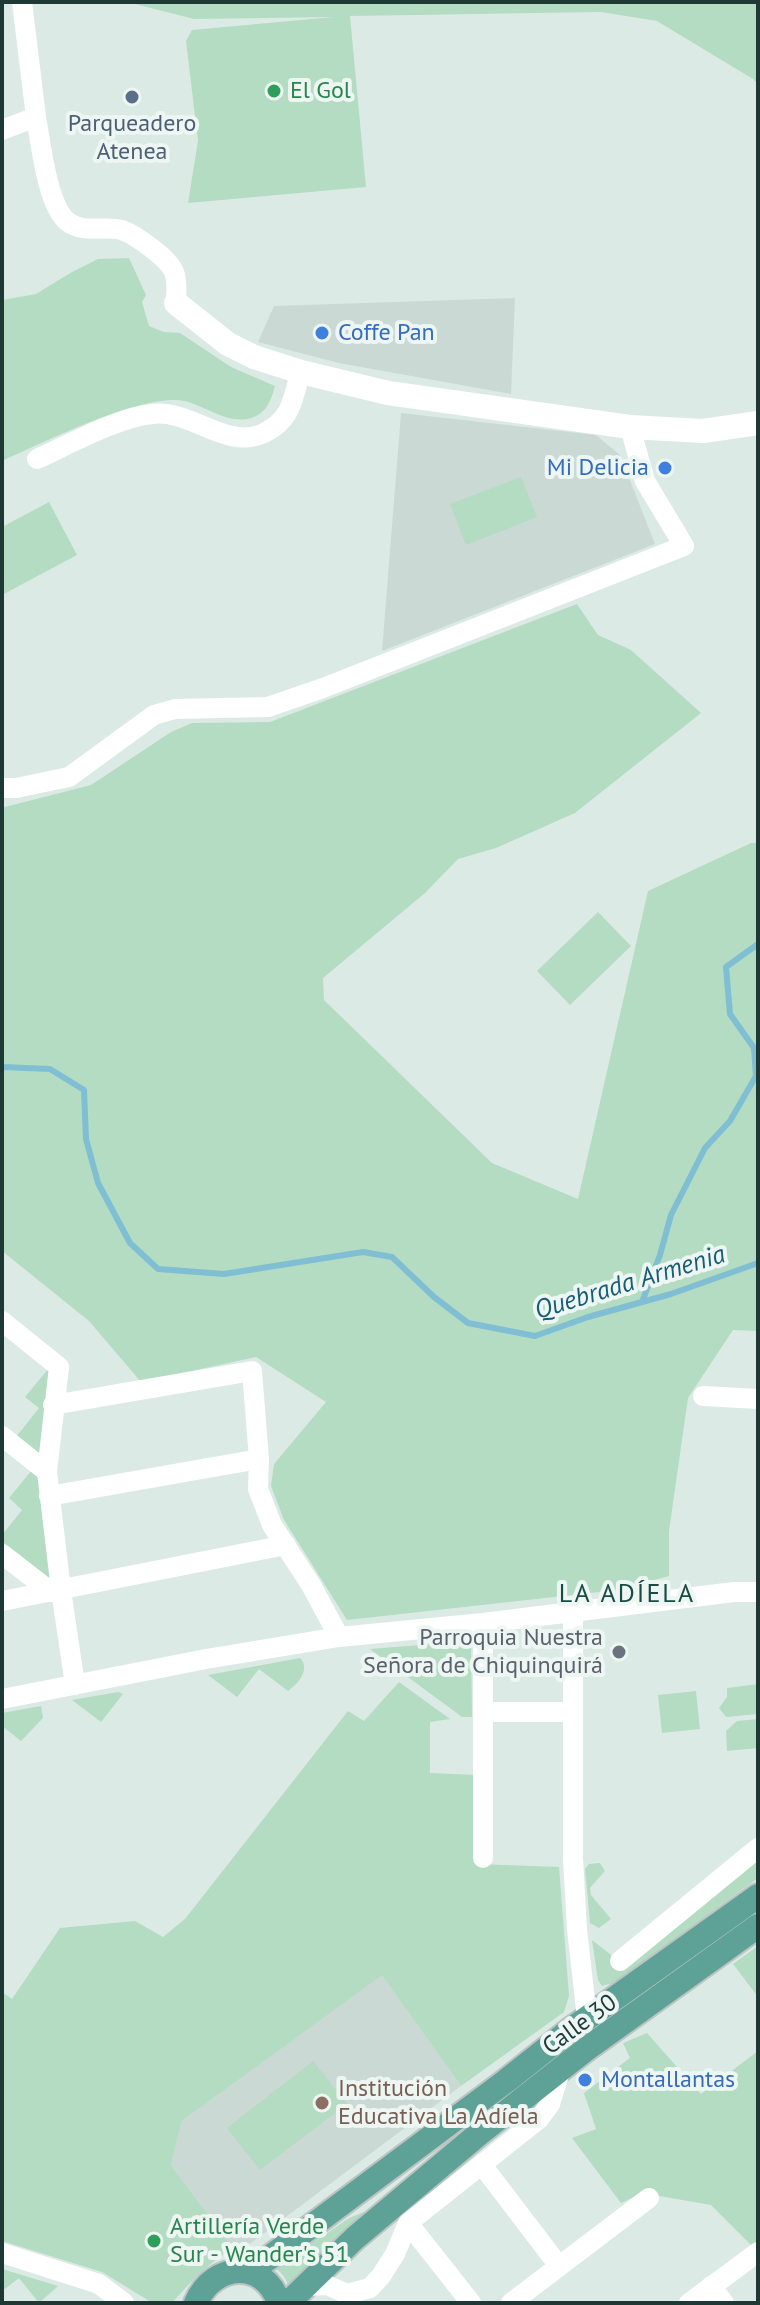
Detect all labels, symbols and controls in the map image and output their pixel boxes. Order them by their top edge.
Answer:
place label: El Gol [290,77,351,105]
marker: El Gol [265,82,283,100]
marker: Parqueadero Atenea [123,88,141,106]
place label: Parqueadero Atenea [68,110,196,166]
place label: Coffe Pan [338,319,435,347]
marker: Coffe Pan [313,324,331,342]
place label: Mi Delicia [547,454,649,482]
marker: Mi Delicia [656,459,674,477]
water label: Quebrada Armenia [531,1239,729,1327]
district label: LA ADÍELA [559,1579,695,1611]
place label: Parroquia Nuestra Señora de Chiquinquirá [363,1624,603,1680]
marker: Parroquia Nuestra Señora de Chiquinquirá [610,1643,628,1661]
street label: Calle 30 [538,1989,622,2061]
place label: Montallantas [601,2066,735,2094]
marker: Montallantas [576,2071,594,2089]
place label: Institución Educativa La Adíela [338,2075,539,2131]
marker: Institución Educativa La Adíela [313,2094,331,2112]
place label: Artillería Verde Sur - Wander's 51 [170,2213,349,2269]
marker: Artillería Verde Sur - Wander's 51 [145,2232,163,2250]

